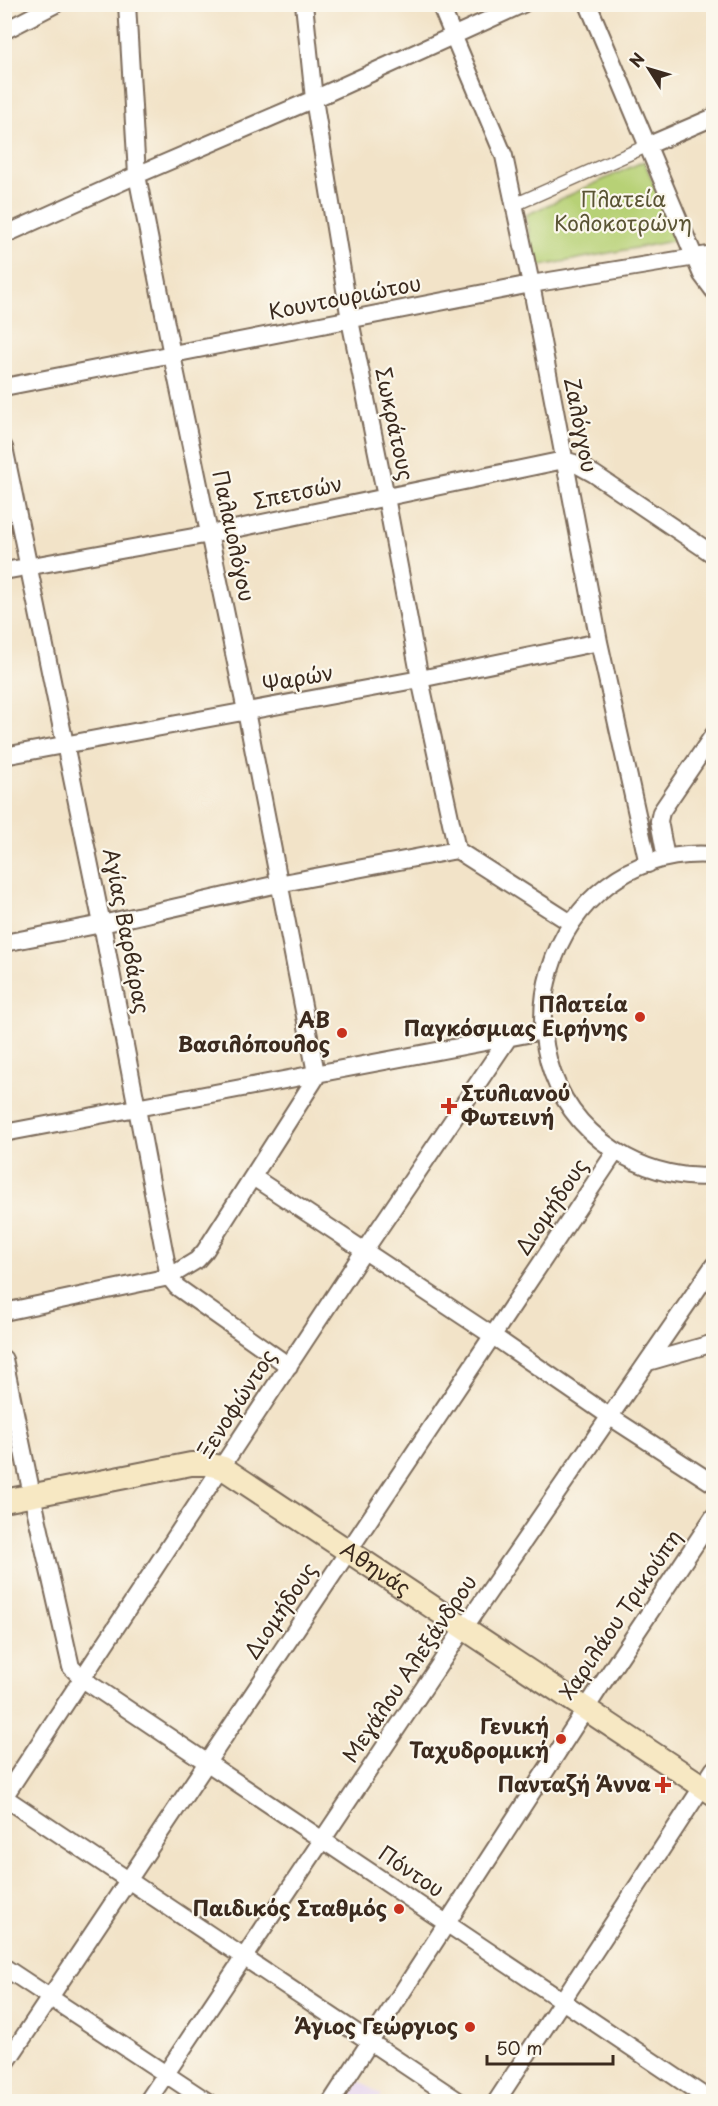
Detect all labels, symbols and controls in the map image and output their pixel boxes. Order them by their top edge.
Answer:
north arrow [619,39,679,99]
text: N [623,47,650,72]
park label: Πλατεία Κολοκοτρώνη [554,182,692,238]
street label: Κουντουριώτου [266,266,424,327]
street label: Σωκράτους [368,364,424,483]
street label: Ζαλόγγου [557,374,607,475]
street label: Σπετσών [250,466,345,516]
street label: Παλαιολόγου [205,467,264,604]
street label: Ψαρών [259,655,336,699]
street label: Αγίας Βαρβάρας [96,845,160,1016]
place label: Πλατεία Παγκόσμιας Ειρήνης [404,987,629,1043]
place label: ΑΒ Βασιλόπουλος [177,1003,330,1059]
marker: Πλατεία Παγκόσμιας Ειρήνης [633,1010,647,1024]
marker: ΑΒ Βασιλόπουλος [335,1026,349,1040]
place label: Στυλιανού Φωτεινή [461,1076,570,1132]
marker: Στυλιανού Φωτεινή [442,1099,456,1113]
street label: Διομήδους [506,1151,595,1261]
street label: Ξενοφώντος [188,1342,283,1464]
street label: Χαριλάου Τρικούπη [550,1522,688,1705]
street label: Αθηνάς [335,1532,418,1603]
street label: Διομήδους [235,1555,324,1665]
street label: Μεγάλου Αλεξάνδρου [333,1567,483,1768]
place label: Γενική Ταχυδρομική [409,1709,549,1765]
marker: Γενική Ταχυδρομική [554,1732,568,1746]
place label: Πανταζή Άννα [498,1767,652,1799]
marker: Πανταζή Άννα [656,1778,670,1792]
street label: Πόντου [373,1837,451,1904]
place label: Παιδικός Σταθμός [193,1891,387,1923]
marker: Παιδικός Σταθμός [392,1902,406,1916]
place label: Άγιος Γεώργιος [294,2009,458,2041]
marker: Άγιος Γεώργιος [463,2020,477,2034]
scale bar [487,2028,613,2066]
text: 50 m [496,2034,543,2061]

